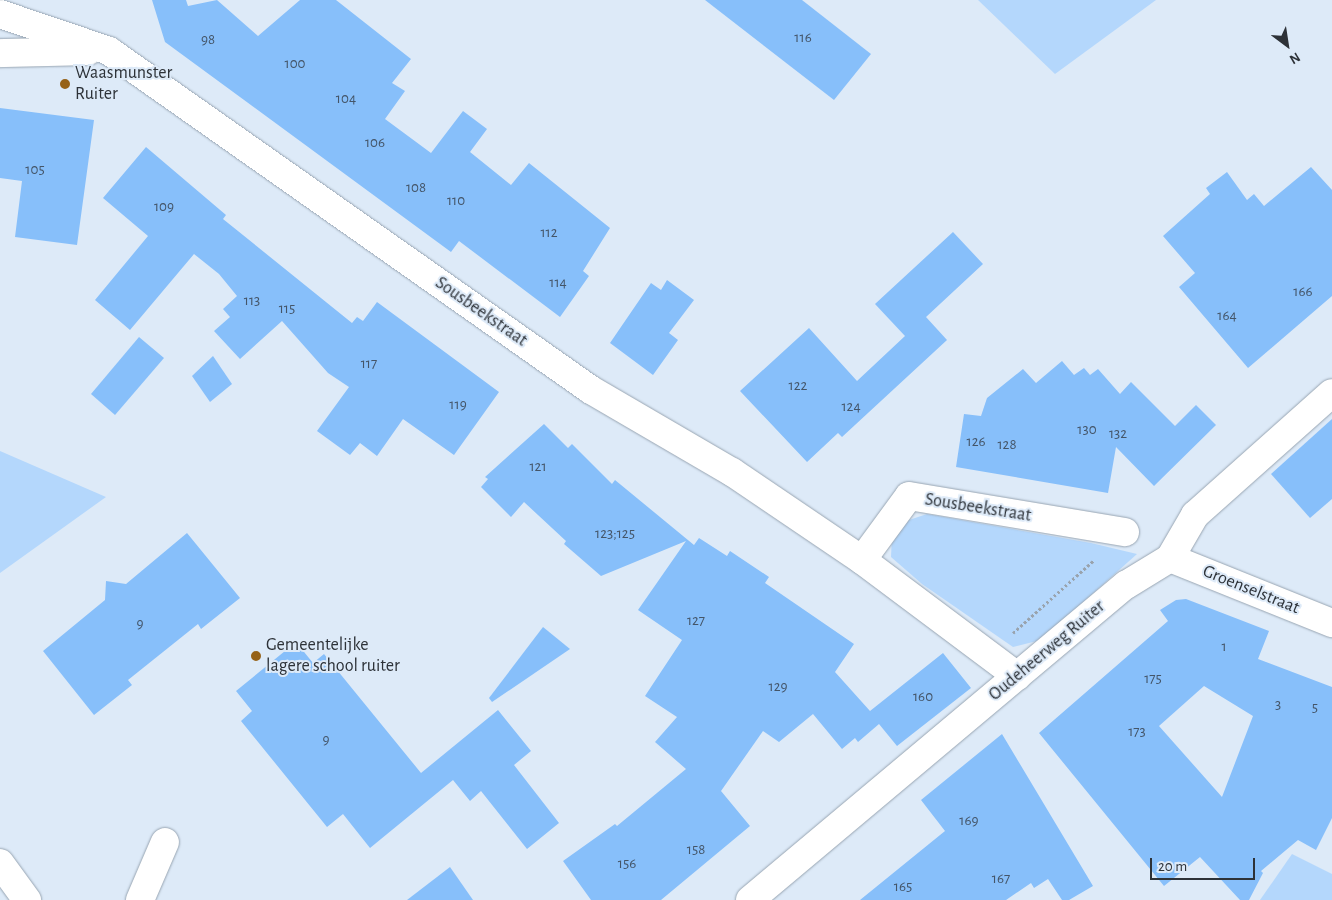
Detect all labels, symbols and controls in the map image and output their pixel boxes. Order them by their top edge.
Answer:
north arrow [1262,20,1312,70]
house number: 116 [794,29,812,47]
house number: 98 [201,31,215,49]
text: N [1287,49,1303,66]
house number: 100 [285,55,305,73]
place label: Waasmunster Ruiter [75,63,172,106]
marker: Waasmunster Ruiter [59,78,71,90]
house number: 104 [336,90,356,108]
house number: 106 [365,134,385,152]
house number: 105 [25,161,45,179]
house number: 108 [406,179,426,197]
house number: 110 [447,192,465,210]
house number: 109 [154,198,174,216]
house number: 112 [540,224,558,242]
street label: Sousbeekstraat [431,272,531,352]
house number: 114 [549,274,567,292]
house number: 166 [1293,283,1313,301]
house number: 113 [244,292,260,310]
house number: 115 [279,300,295,318]
house number: 164 [1217,307,1237,325]
house number: 117 [361,355,377,373]
house number: 122 [789,377,807,395]
house number: 119 [449,396,467,414]
house number: 124 [841,398,861,416]
house number: 130 [1077,421,1097,439]
house number: 132 [1109,425,1127,443]
house number: 126 [966,433,986,451]
house number: 128 [997,436,1017,454]
house number: 121 [529,458,547,476]
street label: Sousbeekstraat [923,489,1033,527]
house number: 123;125 [595,525,635,543]
street label: Groenselstraat [1199,561,1303,619]
street label: Oudeheerweg Ruiter [985,596,1109,706]
house number: 127 [687,612,705,630]
house number: 9 [136,615,144,633]
place label: Gemeentelijke lagere school ruiter [266,635,400,678]
house number: 1 [1221,638,1227,656]
marker: Gemeentelijke lagere school ruiter [250,650,262,662]
house number: 175 [1144,670,1162,688]
house number: 129 [768,678,788,696]
house number: 160 [913,688,933,706]
house number: 3 [1275,696,1281,714]
house number: 5 [1312,699,1318,717]
house number: 173 [1128,723,1146,741]
house number: 9 [322,731,330,749]
house number: 169 [959,812,979,830]
house number: 158 [687,841,705,859]
scale bar [1152,848,1257,880]
house number: 156 [618,855,636,873]
text: 20 m [1158,859,1187,874]
house number: 167 [992,870,1010,888]
house number: 165 [894,878,912,896]

